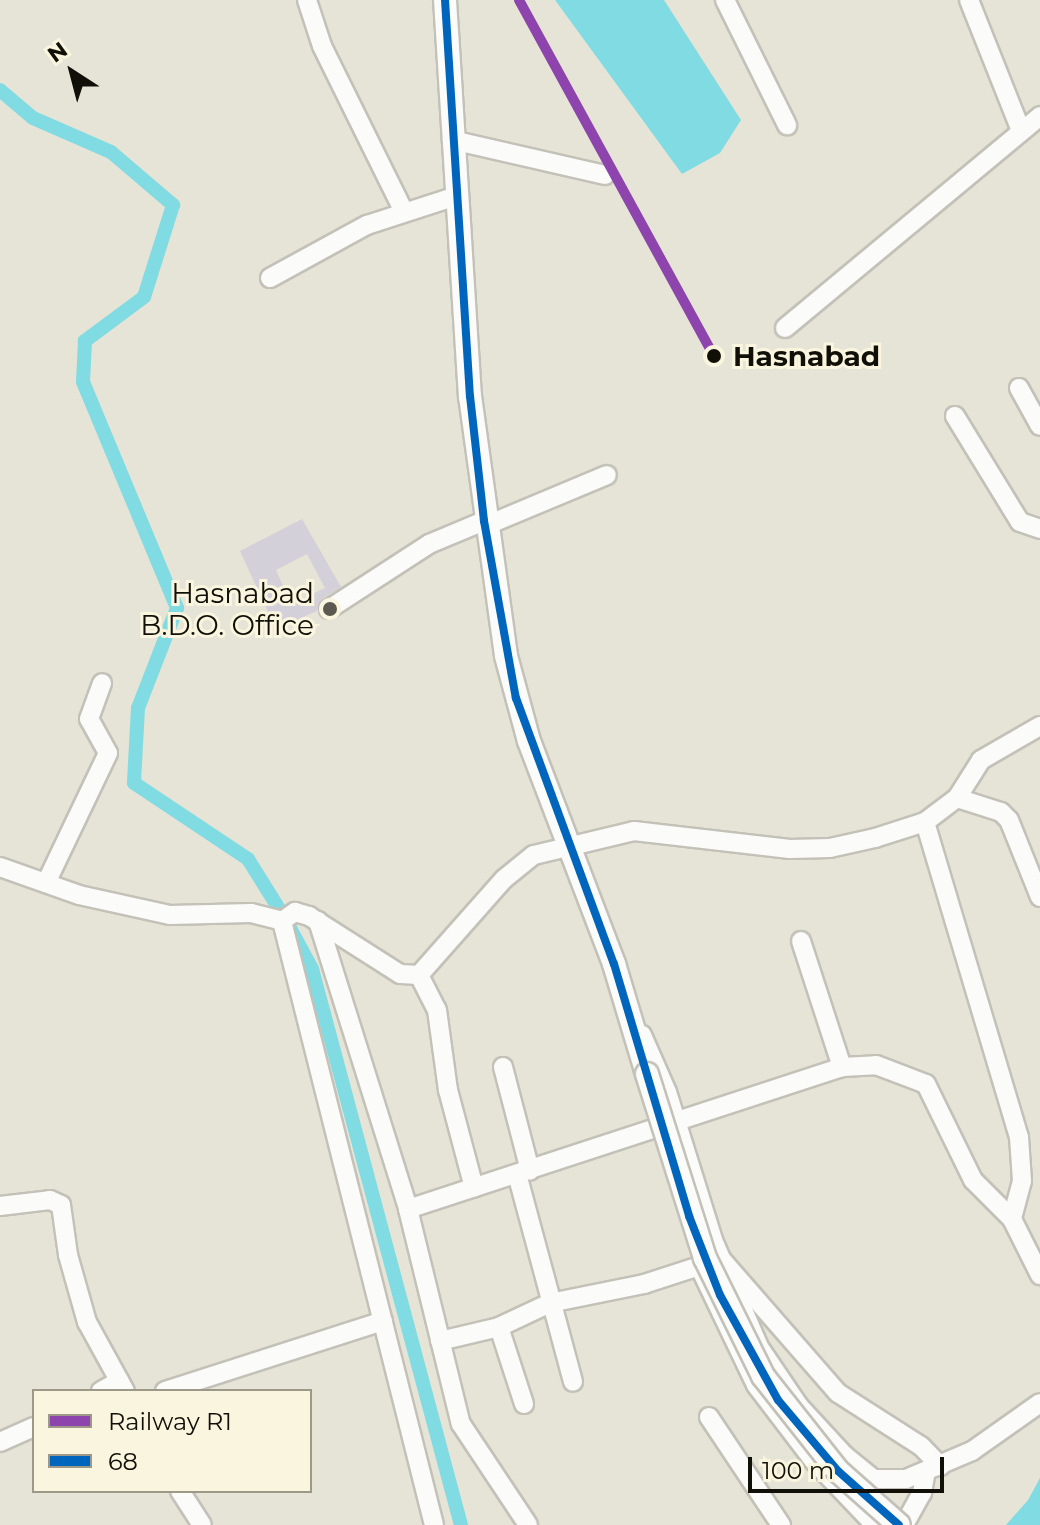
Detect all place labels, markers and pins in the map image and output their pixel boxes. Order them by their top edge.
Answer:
place label: Hasnabad [733,339,880,373]
marker: Hasnabad [702,344,726,368]
place label: Hasnabad B.D.O. Office [140,576,314,642]
marker: Hasnabad B.D.O. Office [321,600,339,618]

